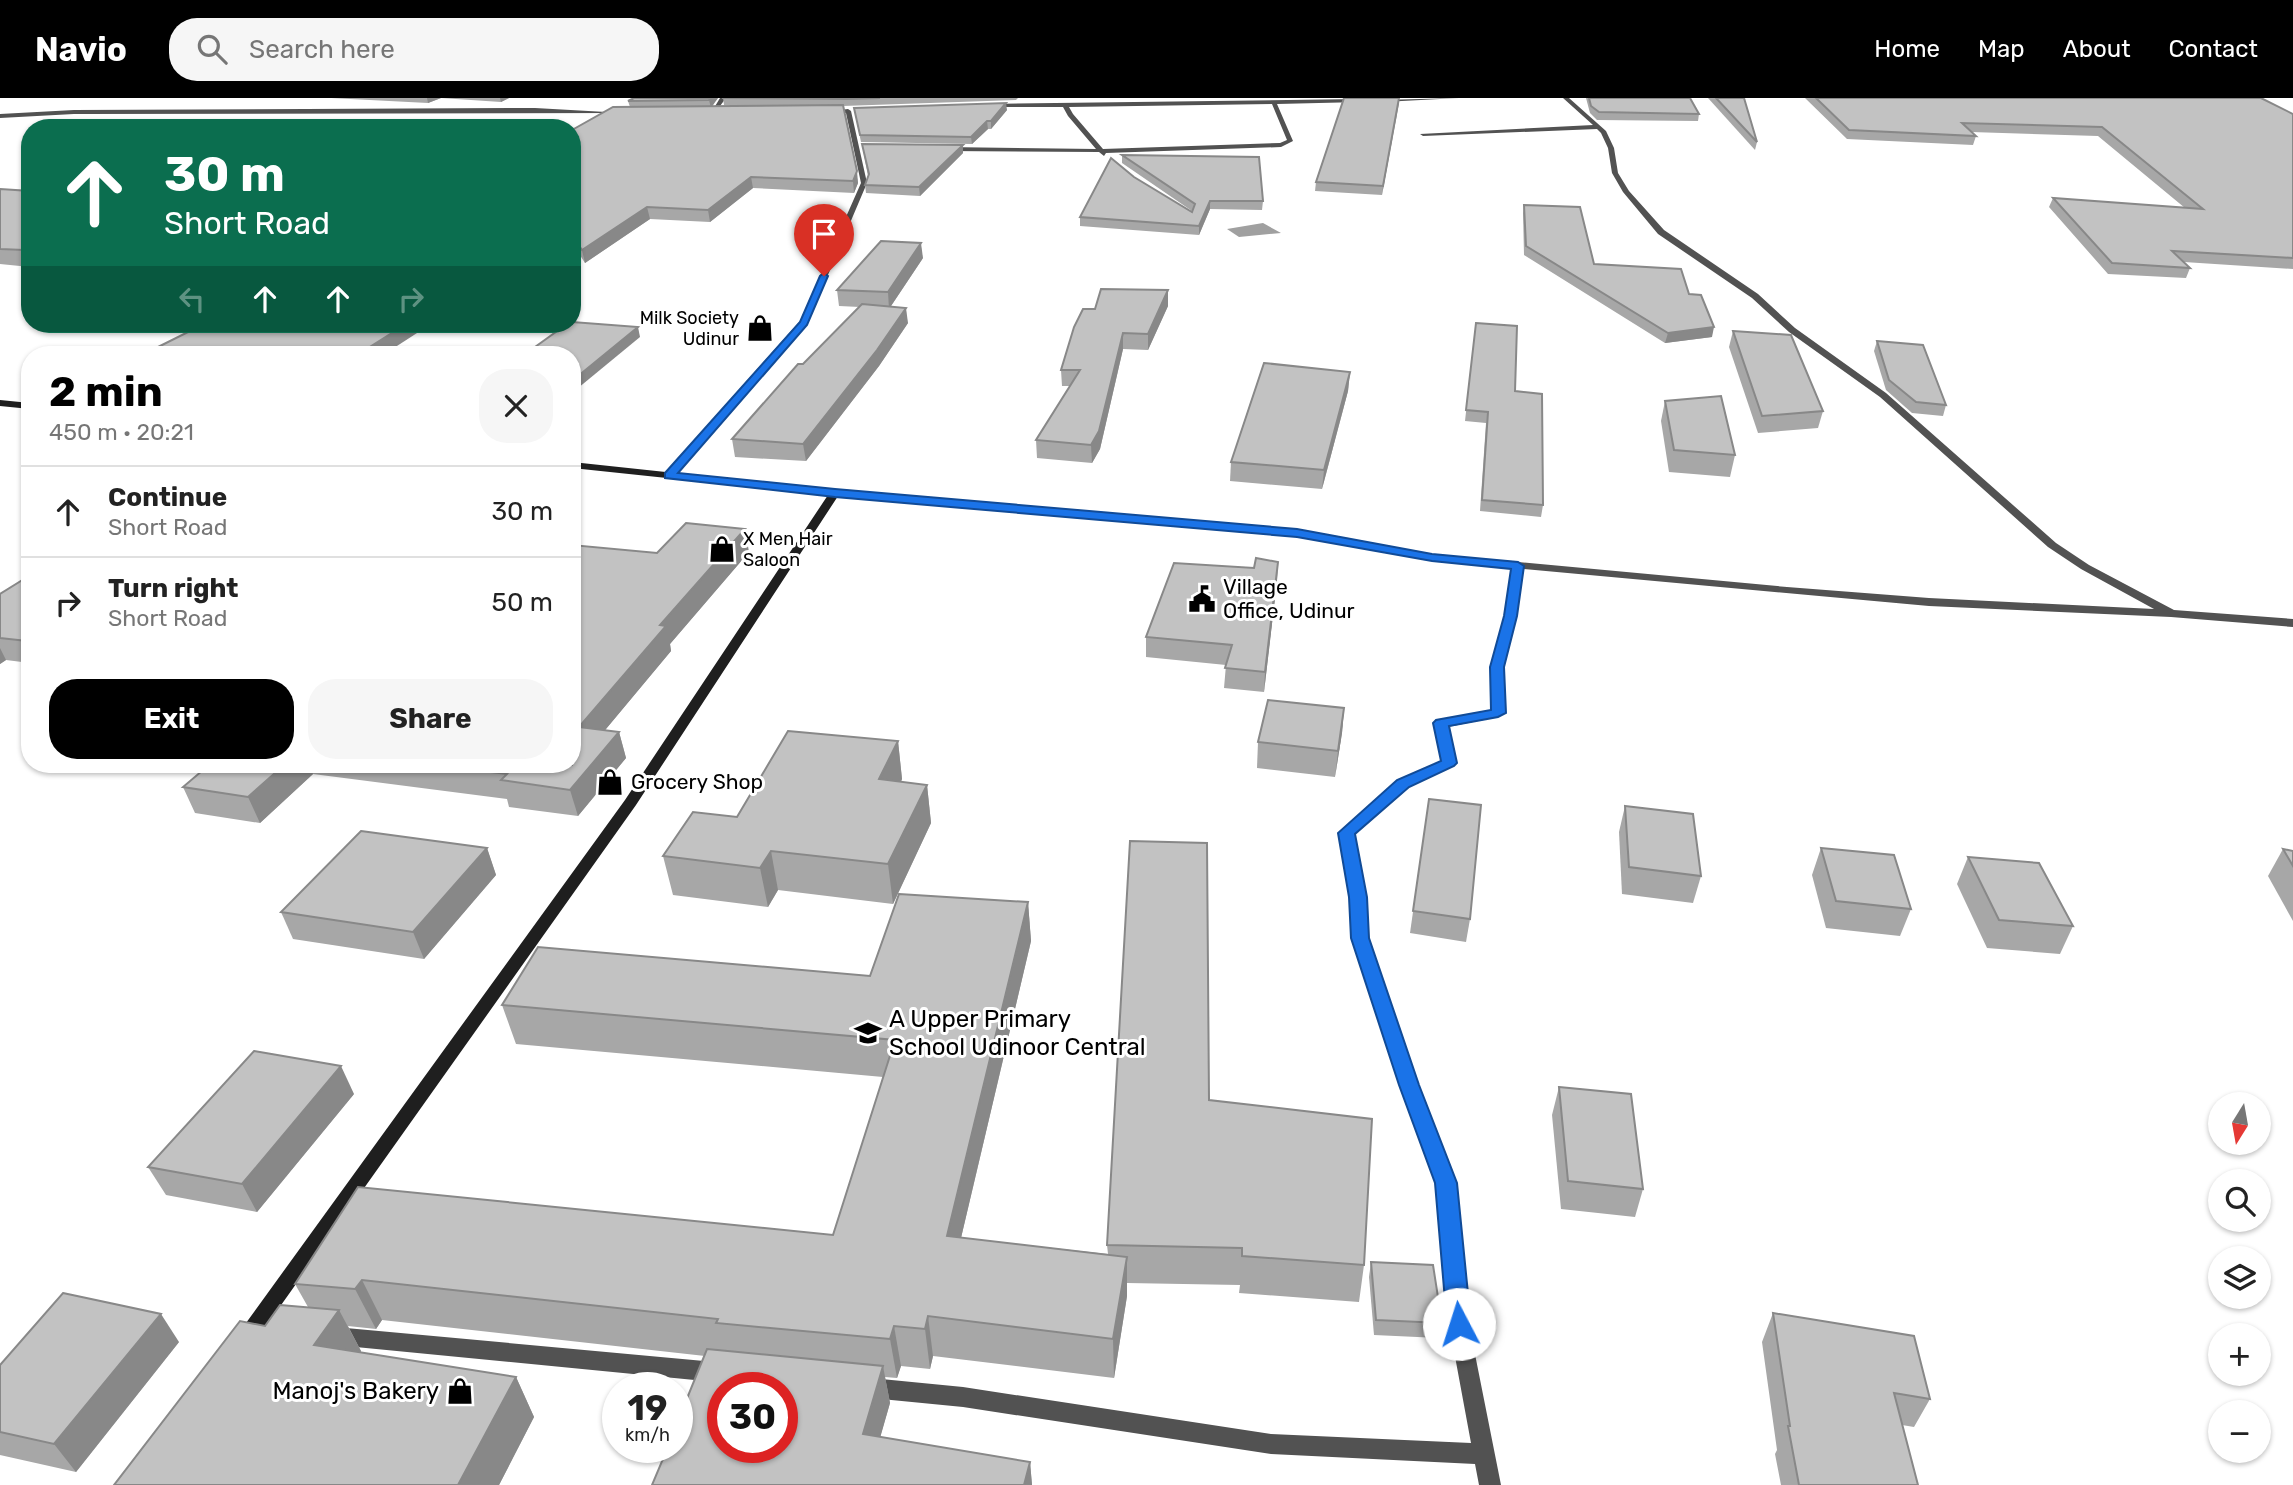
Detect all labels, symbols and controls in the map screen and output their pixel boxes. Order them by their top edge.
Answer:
search box [169,18,659,81]
text: Navio [35,30,127,69]
icon: search [193,30,231,68]
text: Search here [249,34,395,65]
text: Home [1874,35,1940,63]
text: Map [1978,35,2025,63]
text: About [2063,35,2131,63]
text: Contact [2169,35,2258,63]
text: 30 m [164,145,285,203]
icon: ahead [49,147,140,238]
text: Short Road [164,204,330,242]
pin [794,204,854,276]
icon: arrive [805,215,843,253]
icon: left [173,280,211,318]
icon: ahead [246,280,284,318]
icon: ahead [319,280,357,318]
icon: right [392,280,430,318]
place label: Milk Society Udinur [640,307,739,350]
shop icon: Milk Society Udinur [745,313,775,343]
text: 2 min [49,367,163,417]
button: close [479,369,553,443]
text: 450 m · 20:21 [49,418,194,446]
text: Continue [108,482,227,513]
icon: ahead [49,493,87,531]
text: 30 m [491,496,553,527]
text: Short Road [108,513,227,541]
place label: X Men Hair Saloon [743,528,833,571]
shop icon: X Men Hair Saloon [707,534,737,564]
text: Turn right [108,573,238,604]
place label: Village Office, Udinur [1223,574,1355,623]
icon: right [49,584,87,622]
public building icon: Village Office, Udinur [1187,584,1217,614]
text: 50 m [492,587,553,618]
text: Short Road [108,604,227,632]
button: Exit [49,679,294,759]
button: Share [308,679,553,759]
shop icon: Grocery Shop [595,767,625,797]
place label: Grocery Shop [631,769,763,794]
place label: A Upper Primary School Udinoor Central [889,1005,1146,1061]
school or university icon: A Upper Primary School Udinoor Central [853,1018,883,1048]
north arrow [2208,1092,2272,1155]
map controls [2208,1092,2271,1463]
button: search [2208,1169,2271,1232]
button: layers [2208,1246,2271,1309]
position arrow [1422,1287,1496,1361]
button: + [2208,1323,2271,1386]
speed limit sign: 30 [707,1372,798,1463]
shop icon: Manoj's Bakery [445,1376,475,1406]
place label: Manoj's Bakery [273,1377,439,1405]
text: 19 [628,1387,667,1429]
button: − [2208,1400,2271,1463]
text: km/h [625,1424,670,1446]

